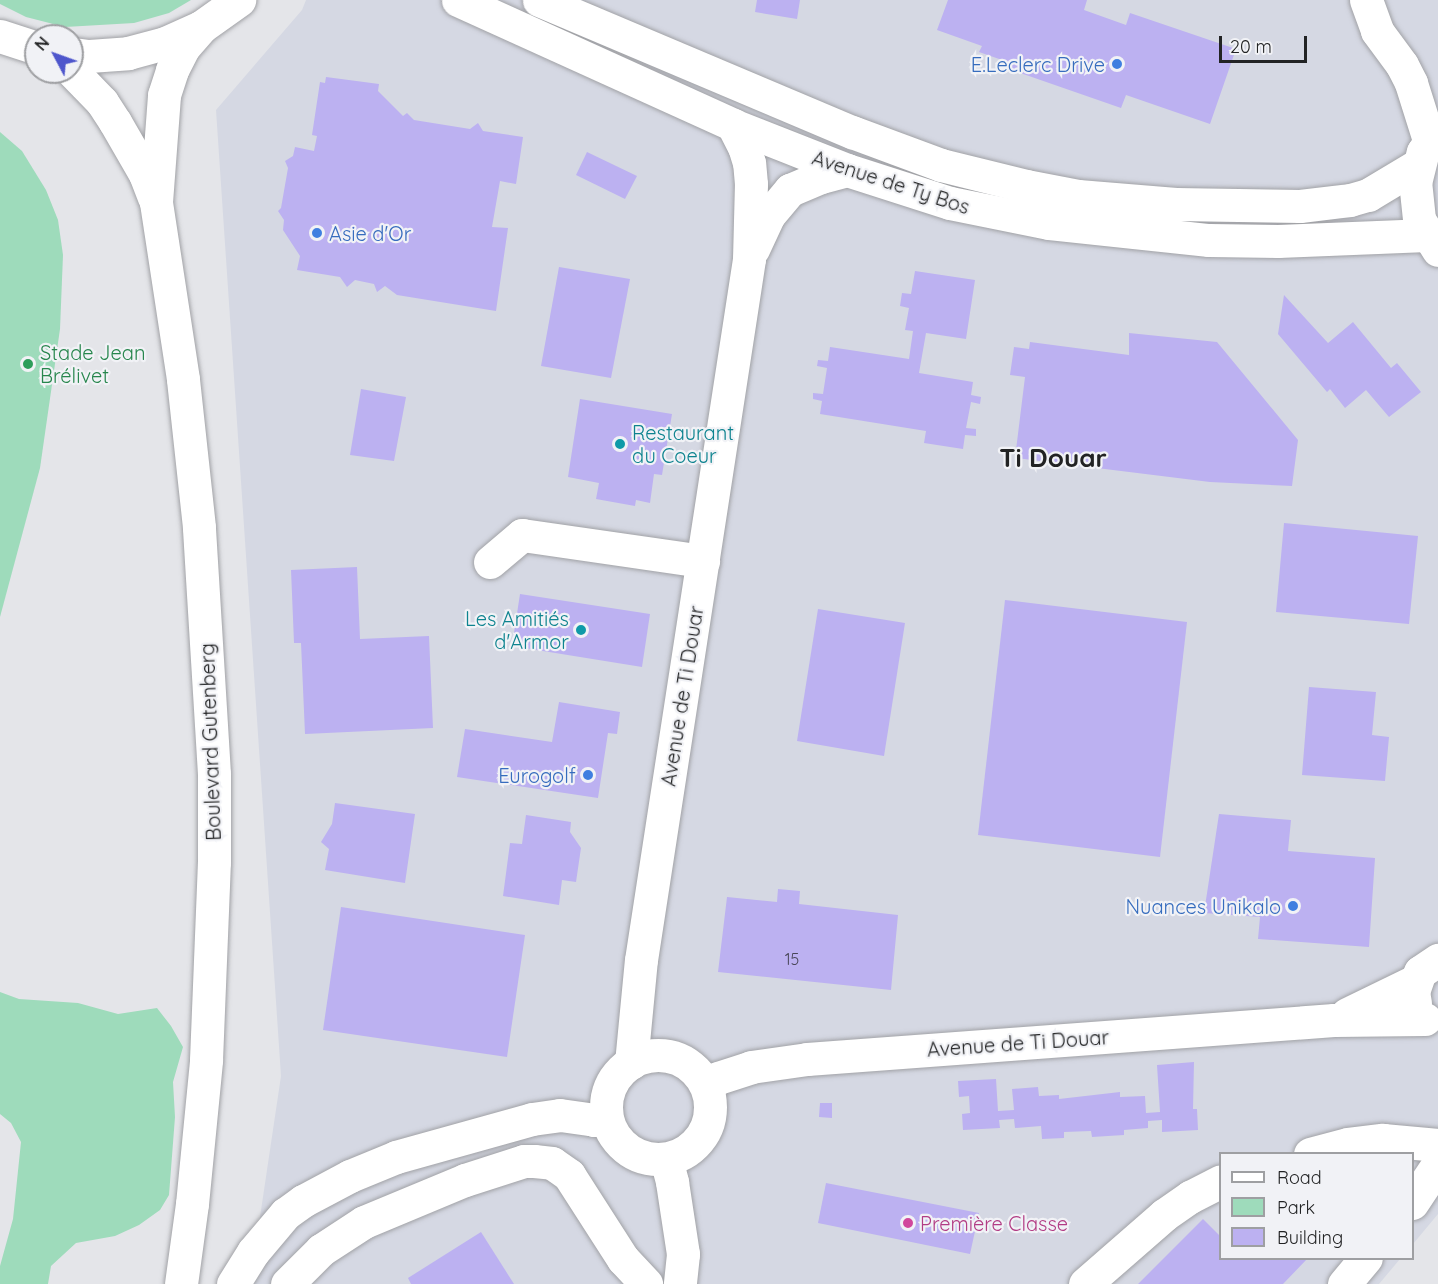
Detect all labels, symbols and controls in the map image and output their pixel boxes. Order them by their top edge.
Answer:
north arrow [24,24,84,84]
scale bar [1222,24,1310,62]
text: N [31,33,53,55]
text: 20 m [1230,35,1272,58]
place label: E.Leclerc Drive [971,52,1105,76]
marker: E.Leclerc Drive [1110,57,1124,71]
street label: Avenue de Ty Bos [809,145,973,219]
place label: Asie d'Or [329,221,411,245]
marker: Asie d'Or [310,226,324,240]
place label: Stade Jean Brélivet [40,340,146,387]
marker: Stade Jean Brélivet [21,357,35,371]
place label: Restaurant du Coeur [632,420,734,467]
marker: Restaurant du Coeur [613,437,627,451]
district label: Ti Douar [999,442,1107,474]
street label: Avenue de Ti Douar [656,604,708,788]
place label: Les Amitiés d'Armor [465,606,569,653]
marker: Les Amitiés d'Armor [574,623,588,637]
street label: Boulevard Gutenberg [195,643,225,841]
place label: Eurogolf [498,763,576,787]
marker: Eurogolf [581,768,595,782]
place label: Nuances Unikalo [1126,894,1281,918]
marker: Nuances Unikalo [1286,899,1300,913]
house number: 15 [785,949,799,969]
street label: Avenue de Ti Douar [926,1025,1110,1061]
legend [1219,1152,1414,1260]
text: Road [1277,1166,1322,1189]
text: Park [1277,1196,1315,1219]
place label: Première Classe [920,1211,1068,1235]
marker: Première Classe [901,1216,915,1230]
text: Building [1277,1226,1343,1249]

